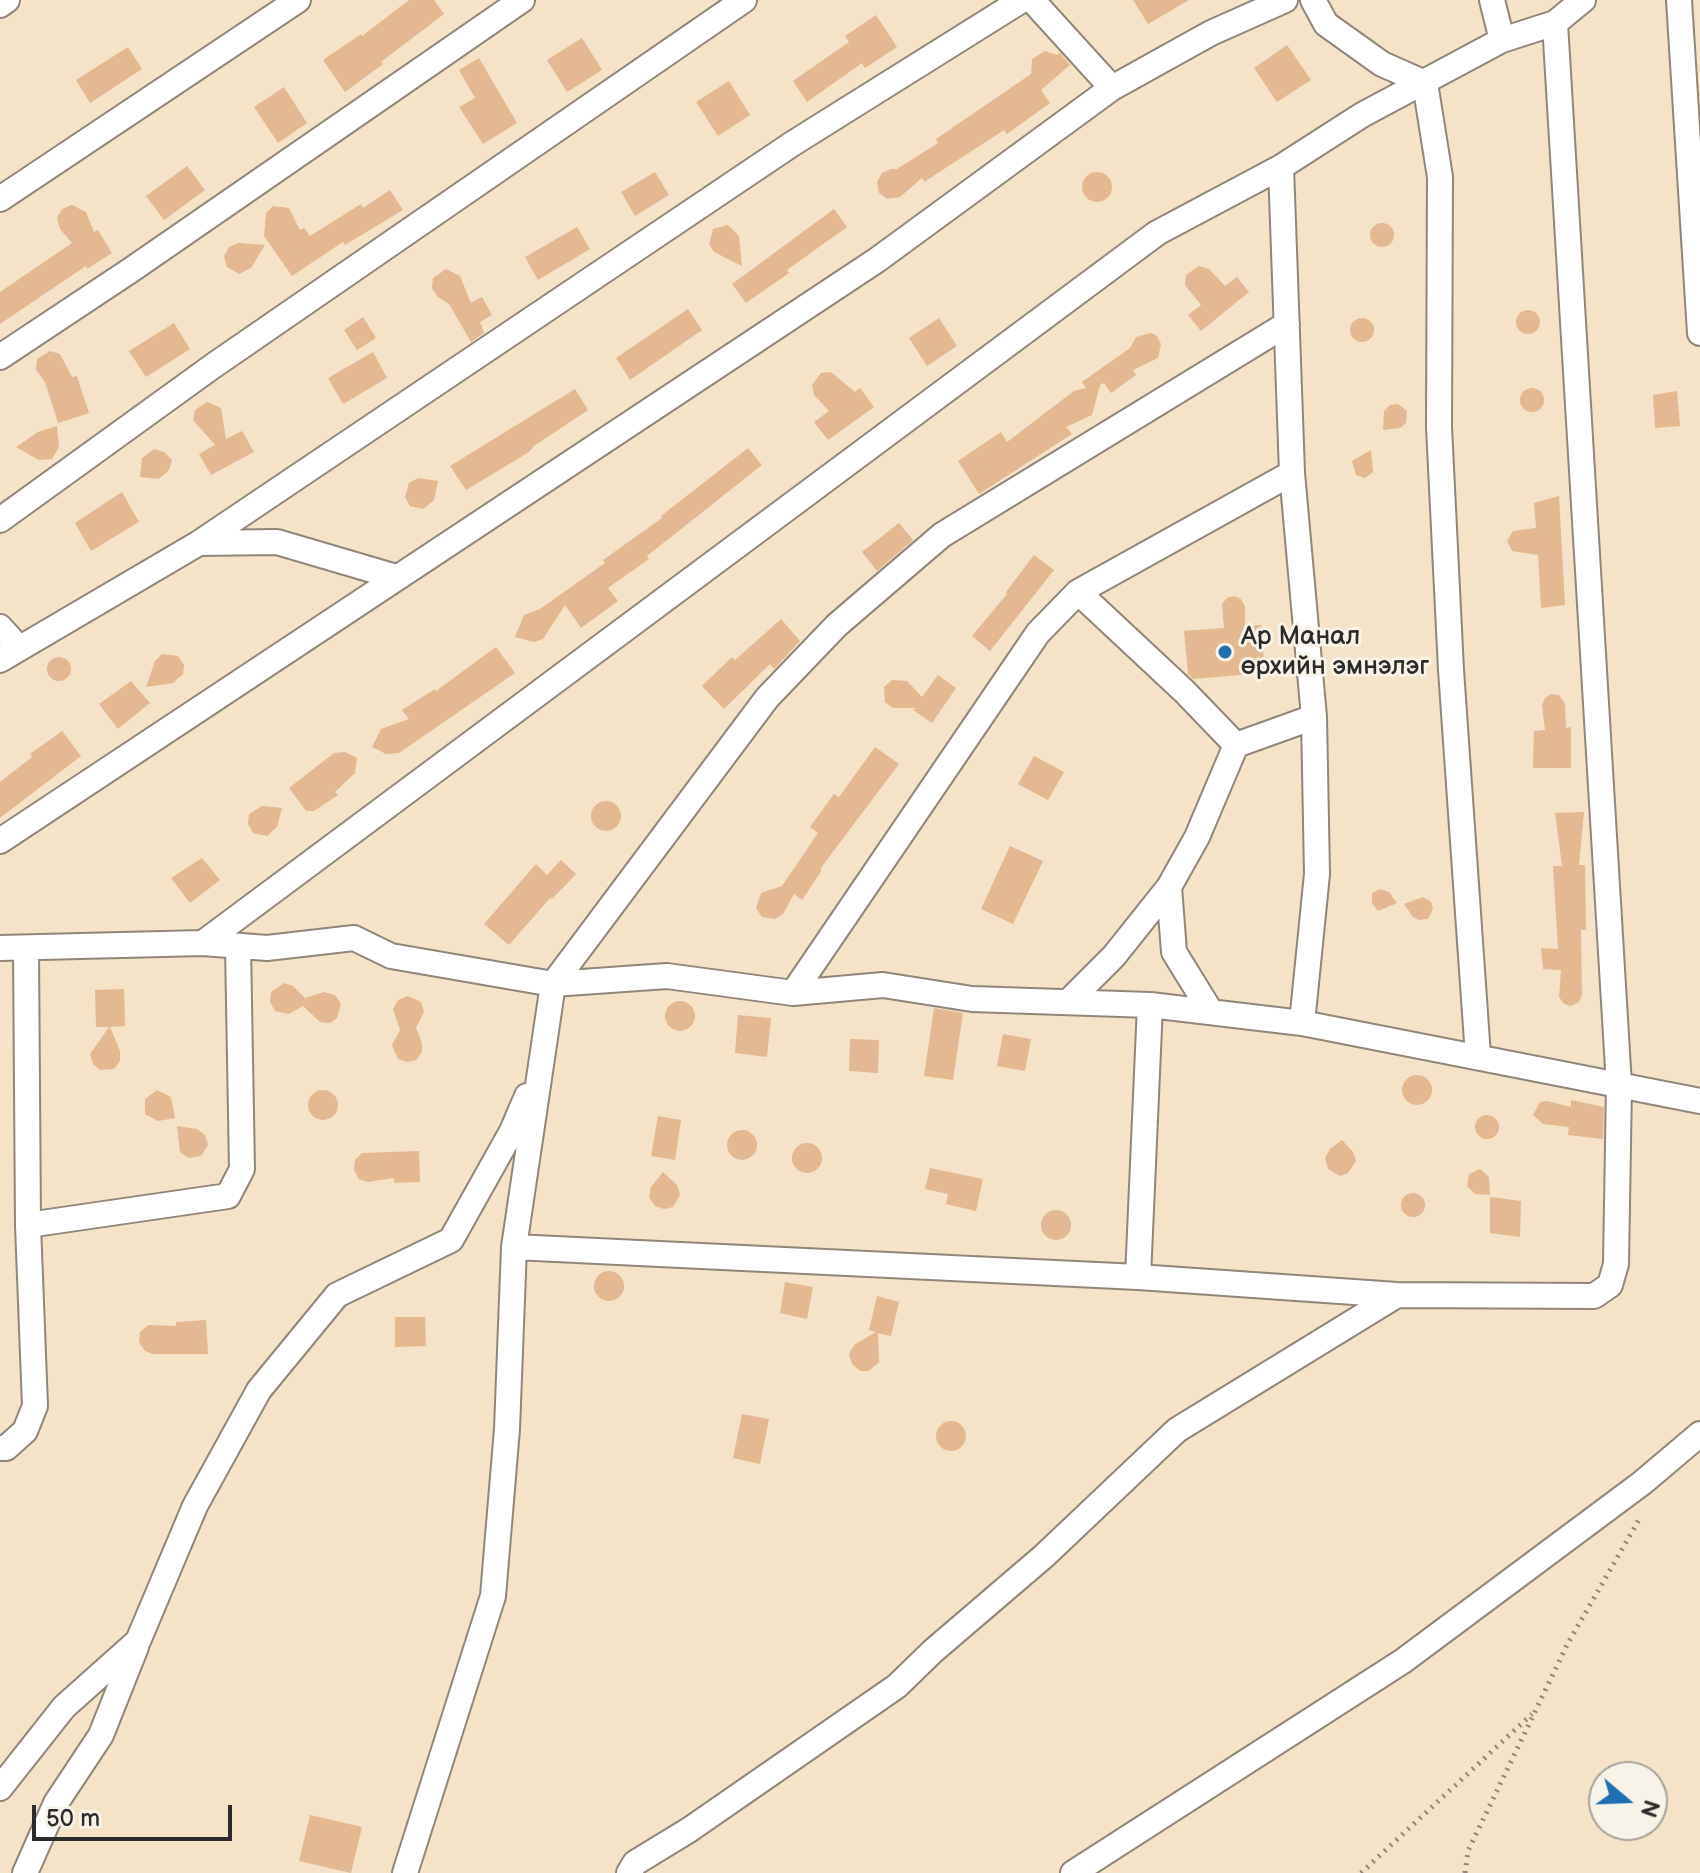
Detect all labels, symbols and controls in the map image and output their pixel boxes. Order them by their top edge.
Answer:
place label: Ар Манал өрхийн эмнэлэг [1241,621,1429,682]
marker: Ар Манал өрхийн эмнэлэг [1216,643,1234,661]
north arrow [1588,1761,1668,1841]
scale bar [36,1789,236,1839]
text: N [1634,1796,1665,1821]
text: 50 m [46,1804,100,1833]

